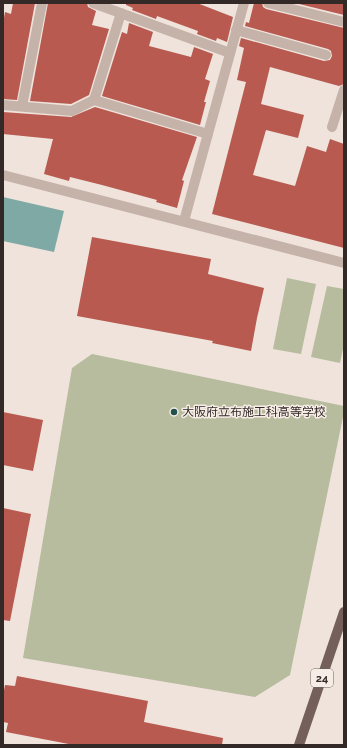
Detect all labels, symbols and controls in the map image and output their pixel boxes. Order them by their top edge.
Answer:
place label: 大阪府立布施工科高等学校 [182,405,326,419]
marker: 大阪府立布施工科高等学校 [169,407,179,417]
road number: 24 [311,669,333,687]

